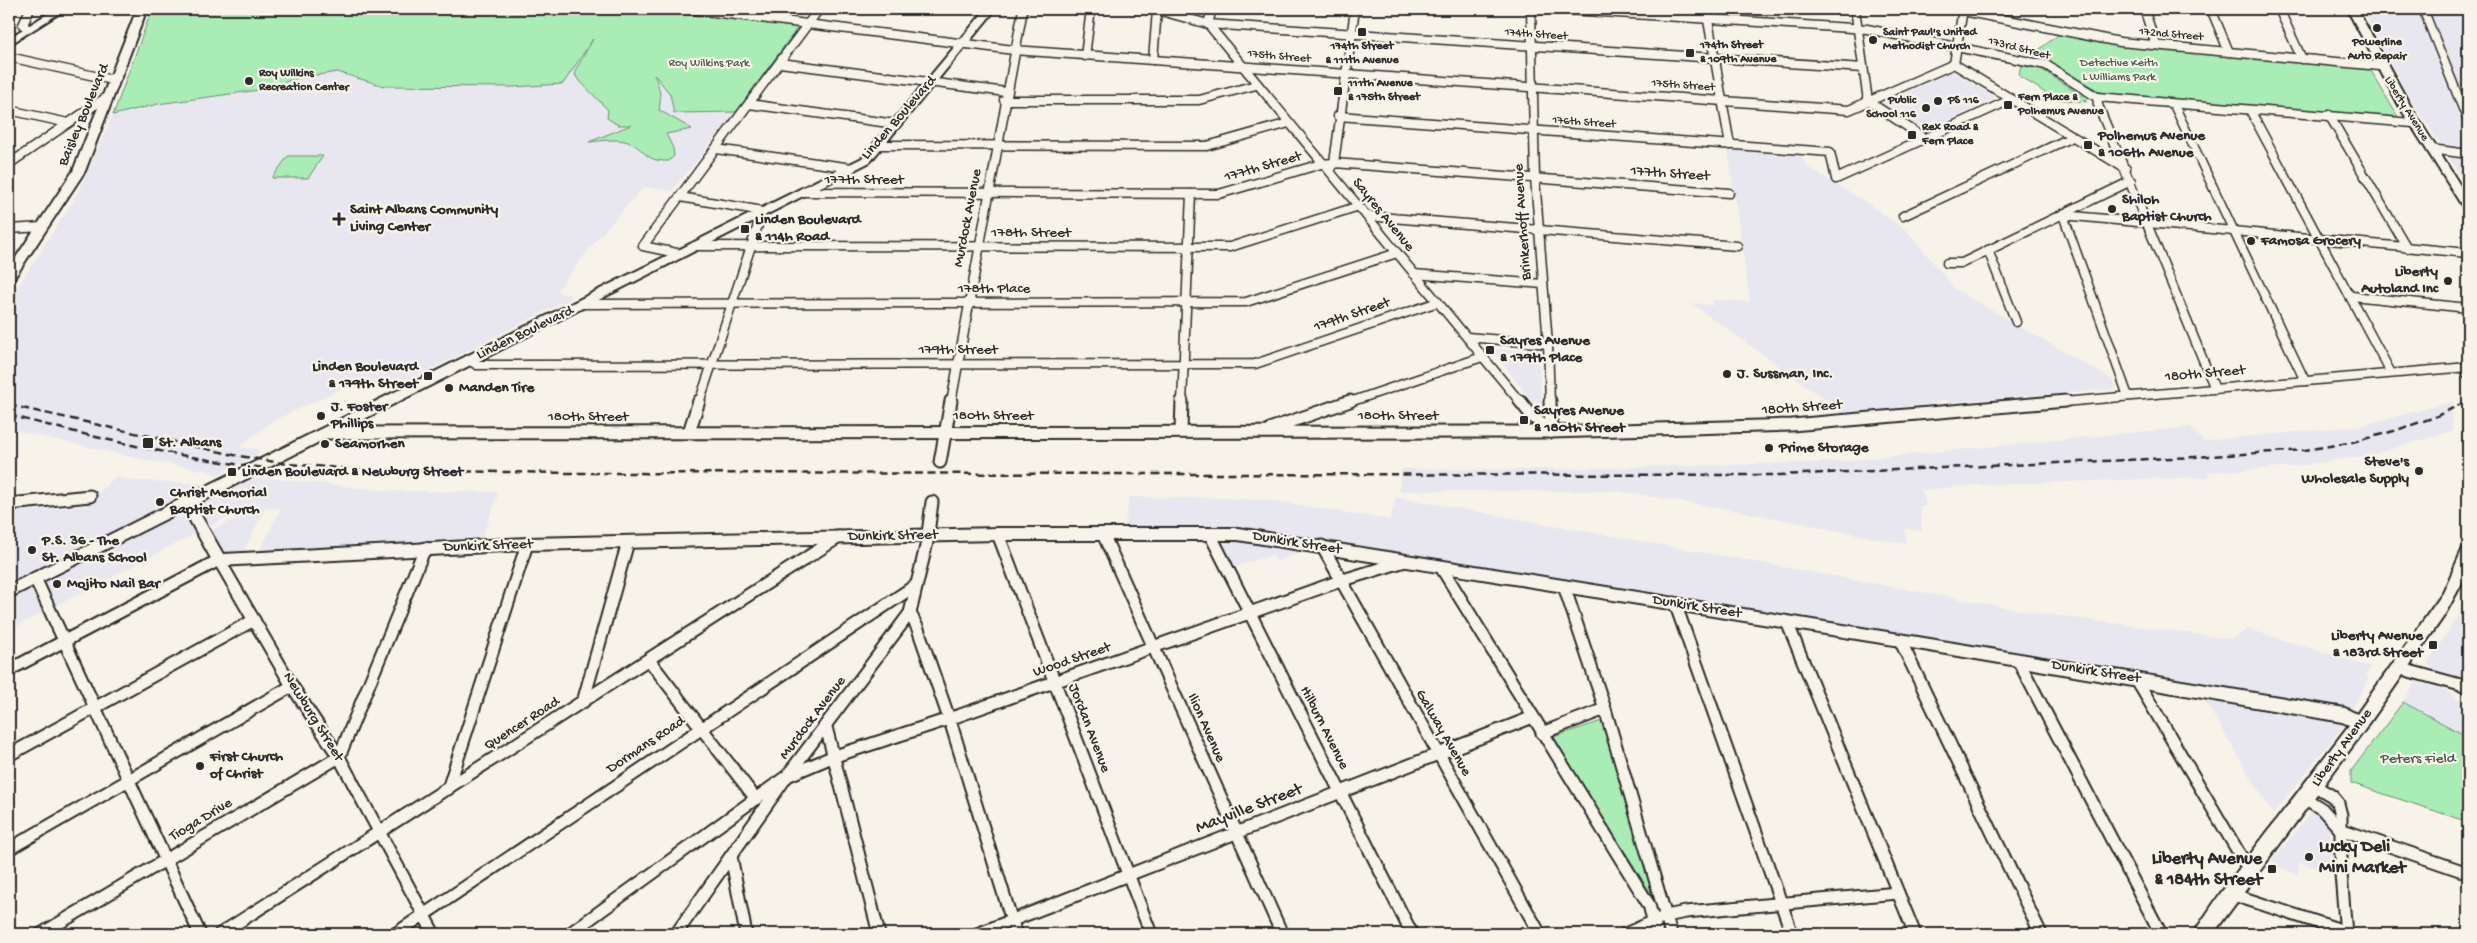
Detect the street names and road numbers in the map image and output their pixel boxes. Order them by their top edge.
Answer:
street label: 172nd Street [2137,25,2205,45]
street label: 174th Street [1503,26,1569,44]
street label: 173rd Street [1986,34,2053,64]
street label: 175th Street [1246,47,1312,67]
street label: Baisley Boulevard [54,60,114,170]
street label: Linden Boulevard [858,71,941,164]
street label: Liberty Avenue [2381,74,2432,145]
street label: 175th Street [1650,77,1716,95]
street label: 176th Street [1551,114,1617,132]
street label: 177th Street [1221,147,1305,187]
street label: 177th Street [1629,162,1712,186]
street label: Brinkerhoff Avenue [1510,163,1536,282]
street label: Murdock Avenue [950,167,986,269]
street label: 177th Street [823,171,906,189]
street label: Sayres Avenue [1348,174,1418,256]
street label: 178th Street [990,224,1073,242]
street label: 178th Place [957,280,1031,298]
street label: 179th Street [1311,293,1394,337]
street label: Linden Boulevard [474,301,578,364]
street label: 179th Street [917,341,999,359]
street label: 180th Street [2163,361,2248,387]
street label: 180th Street [1760,396,1845,420]
street label: 180th Street [952,407,1035,425]
street label: 180th Street [1357,407,1440,425]
street label: 180th Street [547,408,630,426]
street label: Dunkirk Street [847,526,940,546]
street label: Dunkirk Street [1250,527,1344,559]
street label: Dunkirk Street [442,535,535,557]
street label: Dunkirk Street [1650,591,1744,623]
street label: Wood Street [1031,638,1115,682]
street label: Dunkirk Street [2049,656,2143,688]
street label: Newburg Street [278,669,349,766]
street label: Murdock Avenue [776,673,850,763]
street label: Jordan Avenue [1064,681,1114,775]
street label: Hilburn Avenue [1295,683,1353,773]
street label: Galway Avenue [1411,686,1475,780]
street label: Ilion Avenue [1183,691,1229,766]
street label: Quencer Road [481,692,564,755]
street label: Liberty Avenue [2308,705,2376,790]
street label: Dormans Road [602,711,690,778]
street label: Mayville Street [1193,778,1307,839]
street label: Tioga Drive [166,794,236,846]

